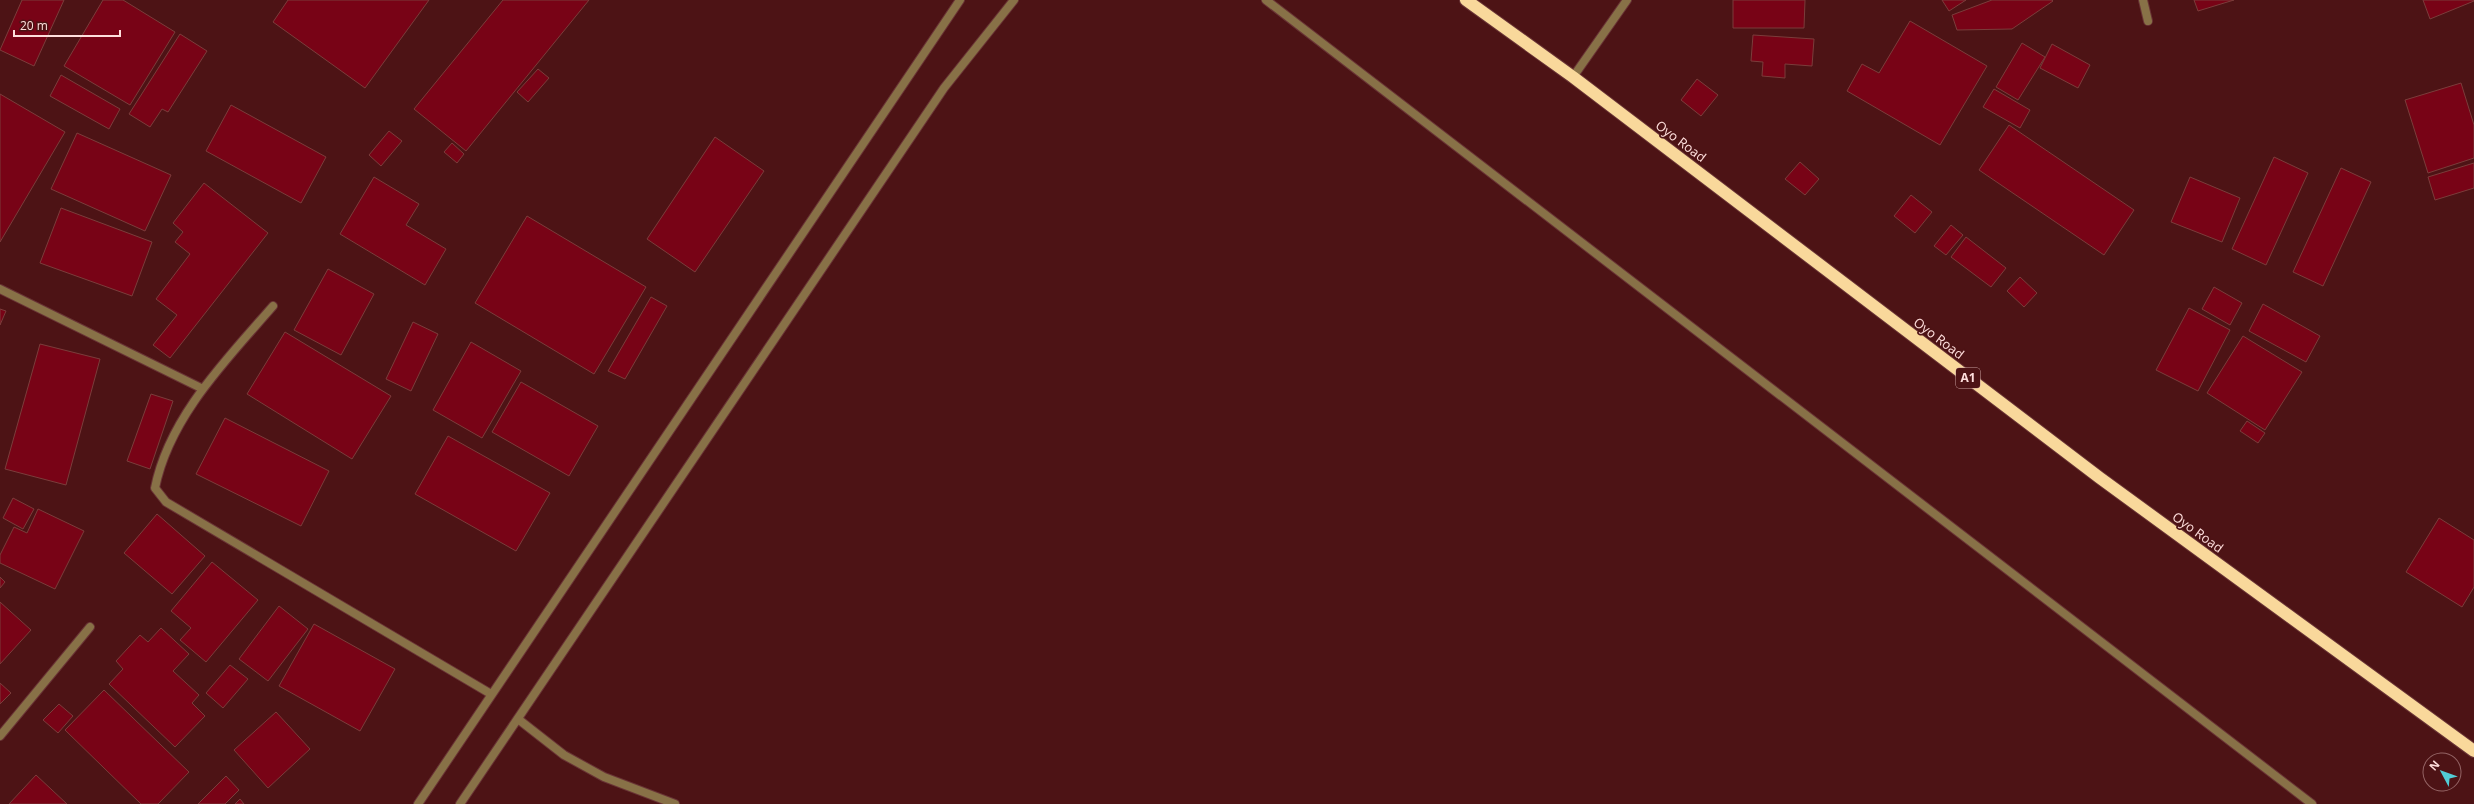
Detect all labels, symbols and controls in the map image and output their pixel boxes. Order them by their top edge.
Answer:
scale bar [14,12,120,38]
text: 20 m [20,17,48,34]
street label: Oyo Road [1652,116,1710,166]
street label: Oyo Road [1910,313,1968,363]
road number: A1 [1956,368,1980,388]
street label: Oyo Road [2169,507,2227,557]
north arrow [2422,752,2462,792]
text: N [2425,757,2443,773]

